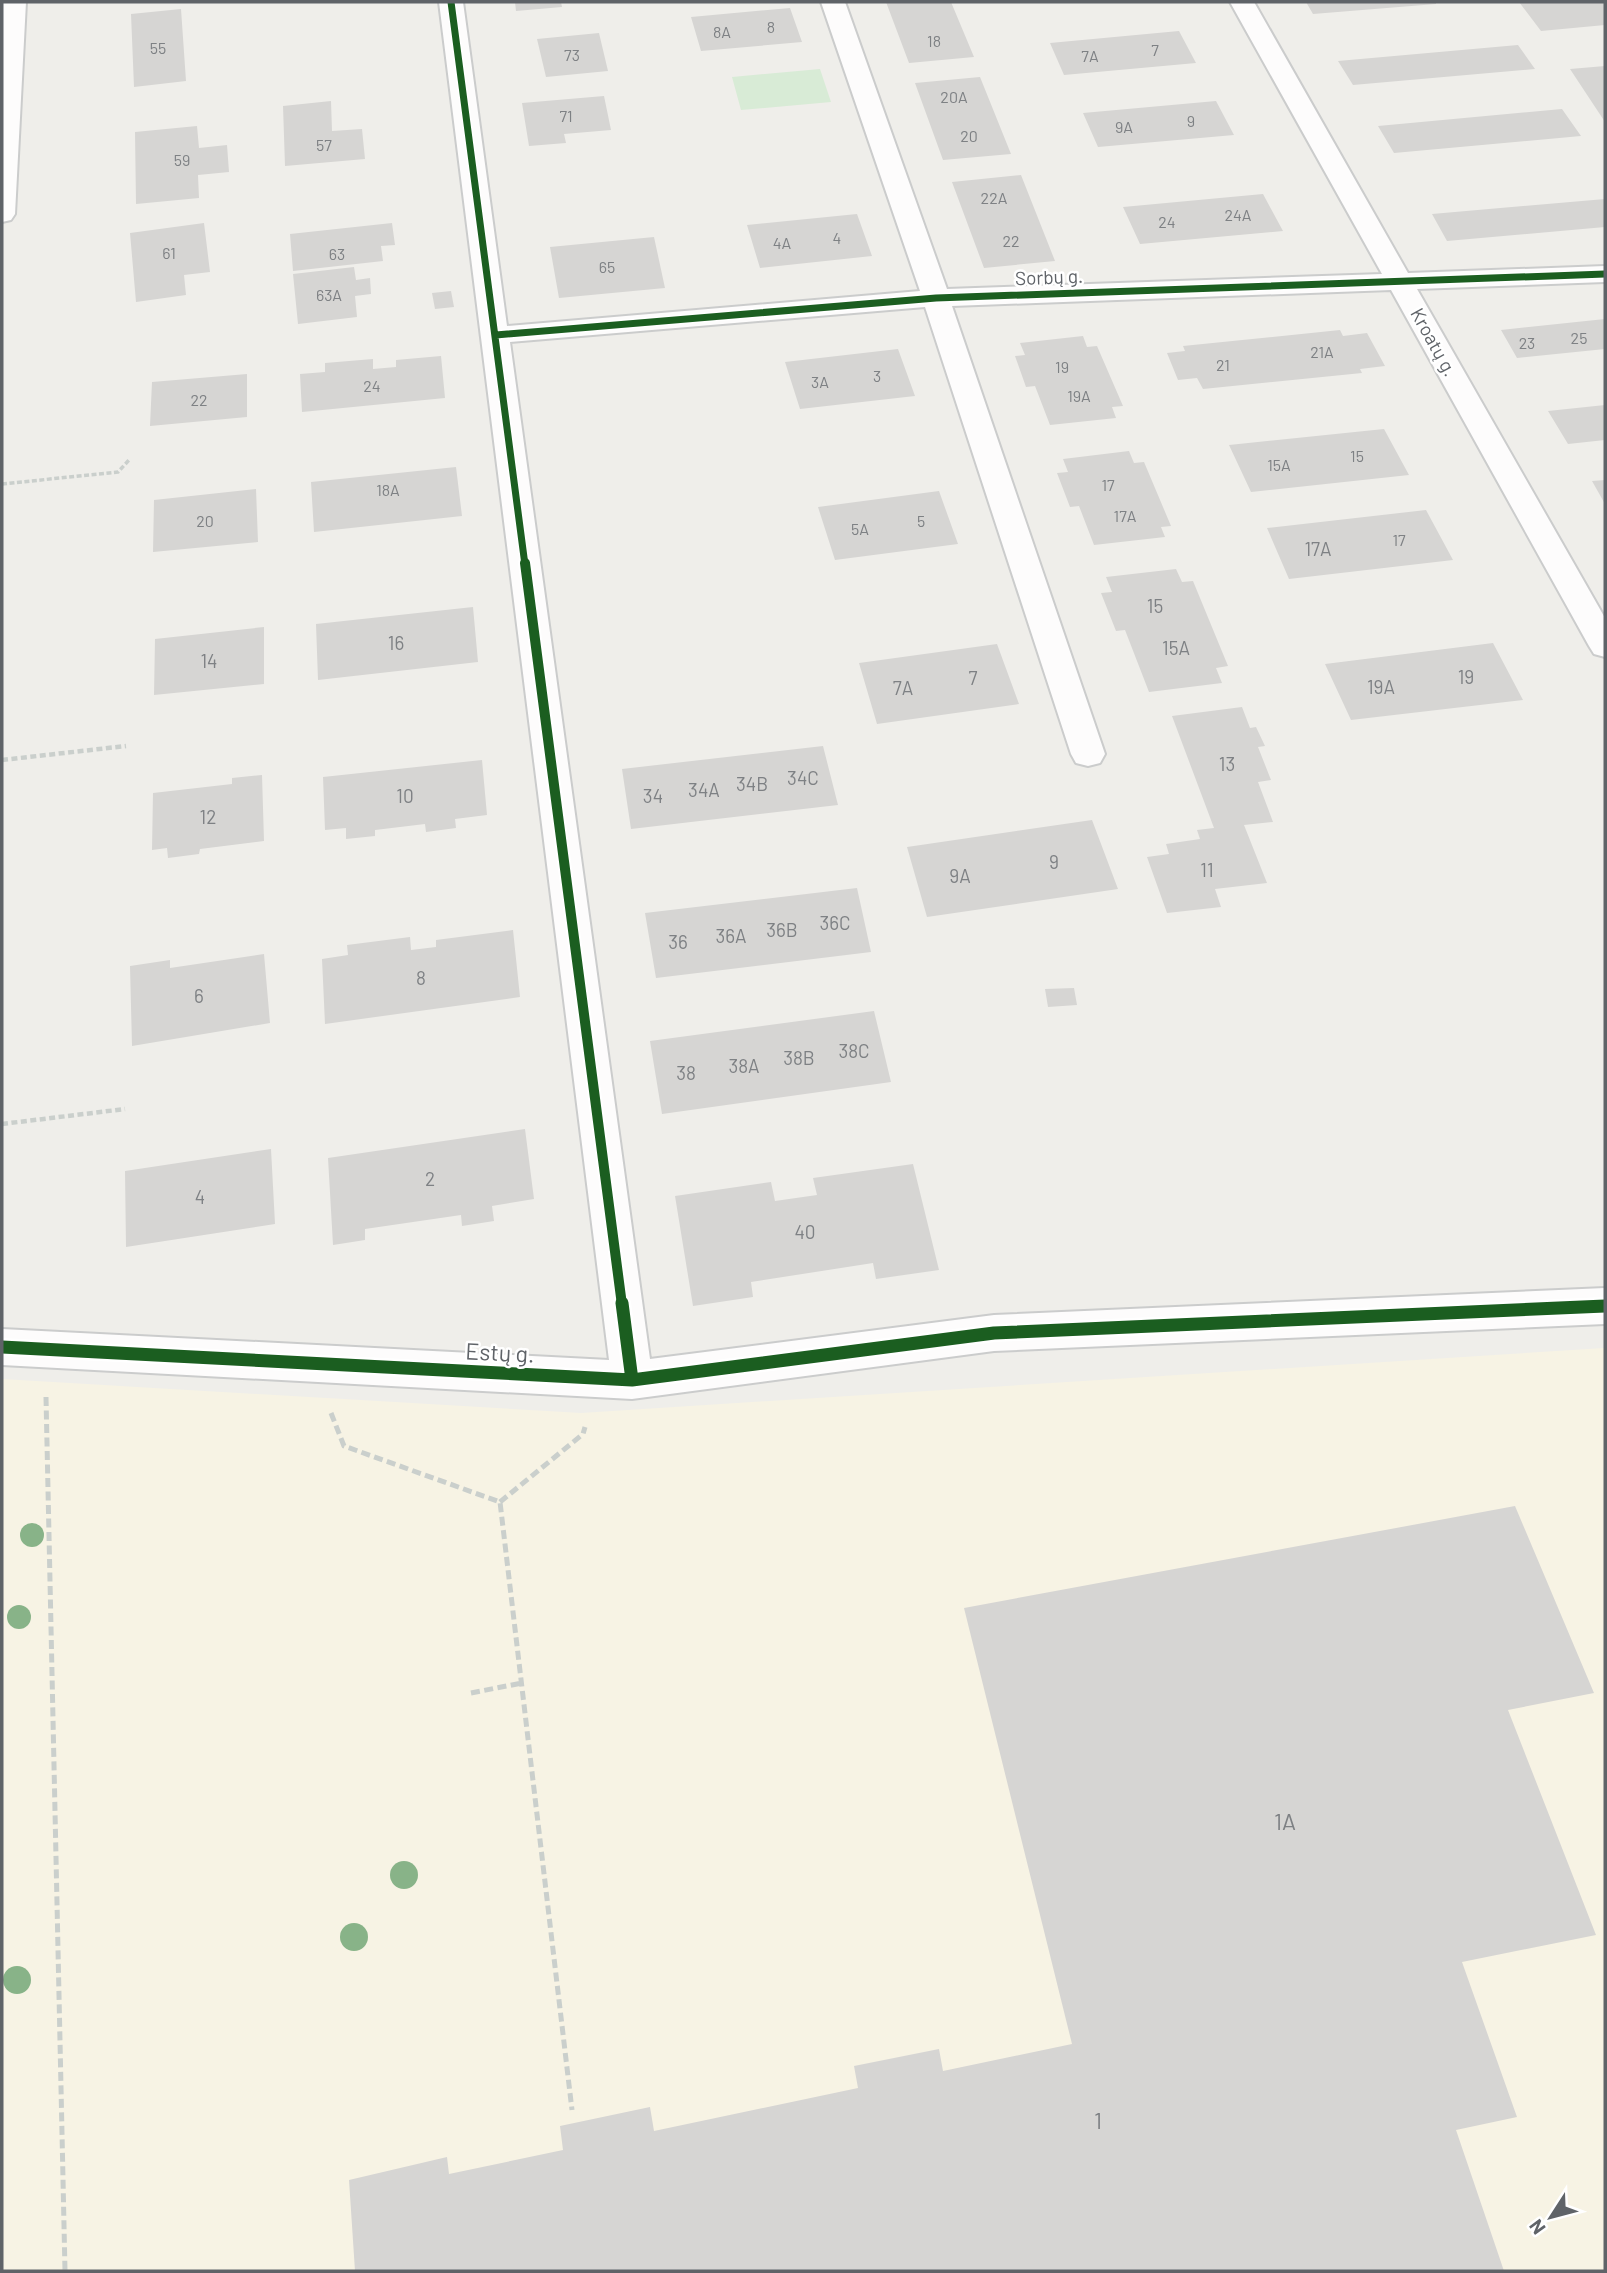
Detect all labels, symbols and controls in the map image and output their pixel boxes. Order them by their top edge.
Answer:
house number: 8 [767,17,775,36]
house number: 8A [713,22,731,41]
house number: 18 [927,31,941,50]
house number: 55 [150,38,166,57]
house number: 7 [1151,40,1159,59]
house number: 73 [564,45,580,64]
house number: 7A [1081,46,1099,65]
house number: 20A [940,87,968,106]
house number: 71 [559,106,573,125]
house number: 9 [1187,111,1195,130]
house number: 9A [1115,117,1133,136]
house number: 20 [960,126,978,145]
house number: 57 [316,135,332,154]
house number: 59 [174,150,190,169]
house number: 22A [981,188,1008,207]
house number: 24A [1224,205,1252,224]
house number: 24 [1158,212,1176,231]
house number: 4 [833,228,841,247]
house number: 22 [1002,231,1020,250]
house number: 4A [773,233,792,252]
house number: 61 [162,243,176,262]
house number: 63 [329,244,345,263]
house number: 65 [599,257,615,276]
street label: Sorbų g. [1014,264,1083,289]
house number: 63A [316,285,342,304]
street label: Kroatų g. [1406,303,1463,380]
house number: 25 [1571,328,1587,347]
house number: 23 [1519,333,1535,352]
house number: 21A [1310,342,1334,361]
house number: 21 [1216,355,1230,374]
house number: 19 [1055,357,1069,376]
house number: 3 [873,366,881,385]
house number: 3A [811,372,829,391]
house number: 24 [363,376,381,395]
house number: 19A [1067,386,1091,405]
house number: 22 [190,390,208,409]
house number: 15 [1350,446,1364,465]
house number: 15A [1267,455,1291,474]
house number: 17 [1101,475,1115,494]
house number: 18A [376,480,400,499]
house number: 17A [1114,506,1137,525]
house number: 20 [196,511,214,530]
house number: 5 [917,511,925,530]
house number: 5A [851,519,869,538]
house number: 17 [1392,530,1406,549]
house number: 17A [1304,537,1332,560]
house number: 15 [1147,594,1163,617]
house number: 16 [388,631,404,654]
house number: 15A [1162,636,1190,659]
house number: 14 [200,649,218,672]
house number: 19 [1458,665,1474,688]
house number: 7 [969,666,978,689]
house number: 19A [1367,675,1395,698]
house number: 7A [893,676,913,699]
house number: 13 [1219,752,1235,775]
house number: 34C [787,766,819,789]
house number: 34B [736,772,768,795]
house number: 34A [688,778,720,801]
house number: 10 [396,784,414,807]
house number: 34 [643,784,663,807]
house number: 12 [200,805,216,828]
house number: 9 [1049,850,1059,873]
house number: 11 [1200,858,1214,881]
house number: 9A [949,864,971,887]
house number: 36C [819,911,851,934]
house number: 36B [766,918,798,941]
house number: 36A [715,924,747,947]
house number: 36 [668,930,688,953]
house number: 8 [416,966,426,989]
house number: 6 [194,984,204,1007]
house number: 38C [838,1039,870,1062]
house number: 38B [783,1046,815,1069]
house number: 38A [728,1054,760,1077]
house number: 38 [676,1061,696,1084]
house number: 2 [425,1167,435,1190]
house number: 4 [195,1185,205,1208]
house number: 40 [794,1220,816,1243]
street label: Estų g. [465,1336,535,1368]
house number: 1A [1274,1807,1296,1835]
house number: 1 [1094,2106,1102,2134]
north arrow [1516,2182,1586,2252]
text: N [1524,2215,1550,2239]

